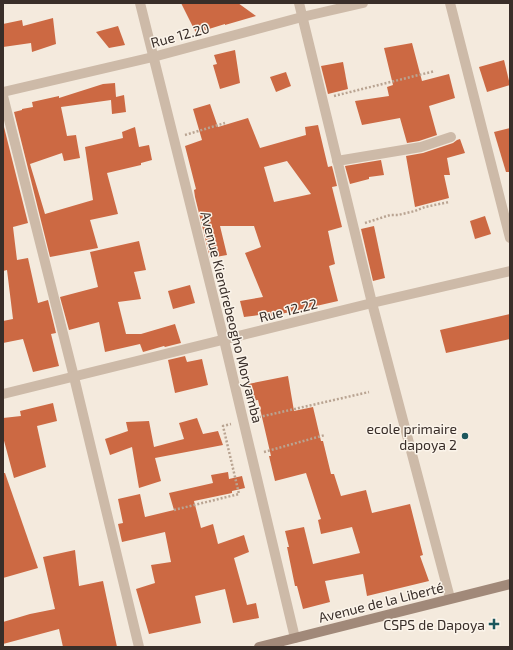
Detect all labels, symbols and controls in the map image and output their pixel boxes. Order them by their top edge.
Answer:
street label: Rue 12.20 [149,19,211,51]
street label: Avenue Kiendrebeogho Moryamba [197,209,267,425]
street label: Rue 12.22 [257,295,319,325]
place label: ecole primaire dapoya 2 [366,420,457,453]
marker: ecole primaire dapoya 2 [460,431,470,441]
street label: Avenue de la Liberté [317,578,445,626]
place label: CSPS de Dapoya [383,616,485,633]
marker: CSPS de Dapoya [488,618,500,630]

